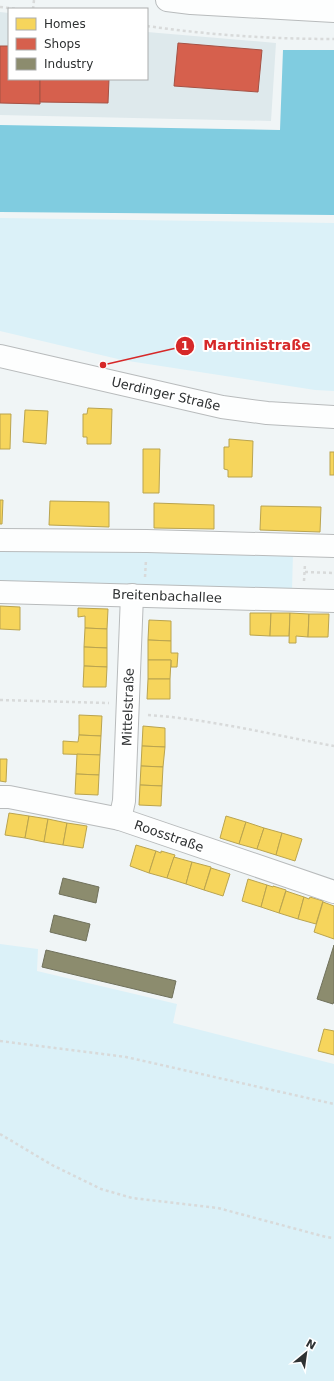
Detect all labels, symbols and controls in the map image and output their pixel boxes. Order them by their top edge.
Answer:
legend [8,8,148,80]
text: Homes [44,17,86,31]
text: Shops [44,37,80,51]
text: Industry [44,57,93,71]
callout: Martinistraße [175,333,319,359]
text: Martinistraße [203,337,311,353]
text: 1 [181,339,189,353]
street label: Uerdinger Straße [110,374,222,414]
street label: Breitenbachallee [112,587,222,605]
street label: Mittelstraße [119,668,137,746]
street label: Roosstraße [132,817,206,855]
north arrow [286,1333,326,1373]
text: N [303,1337,318,1353]

